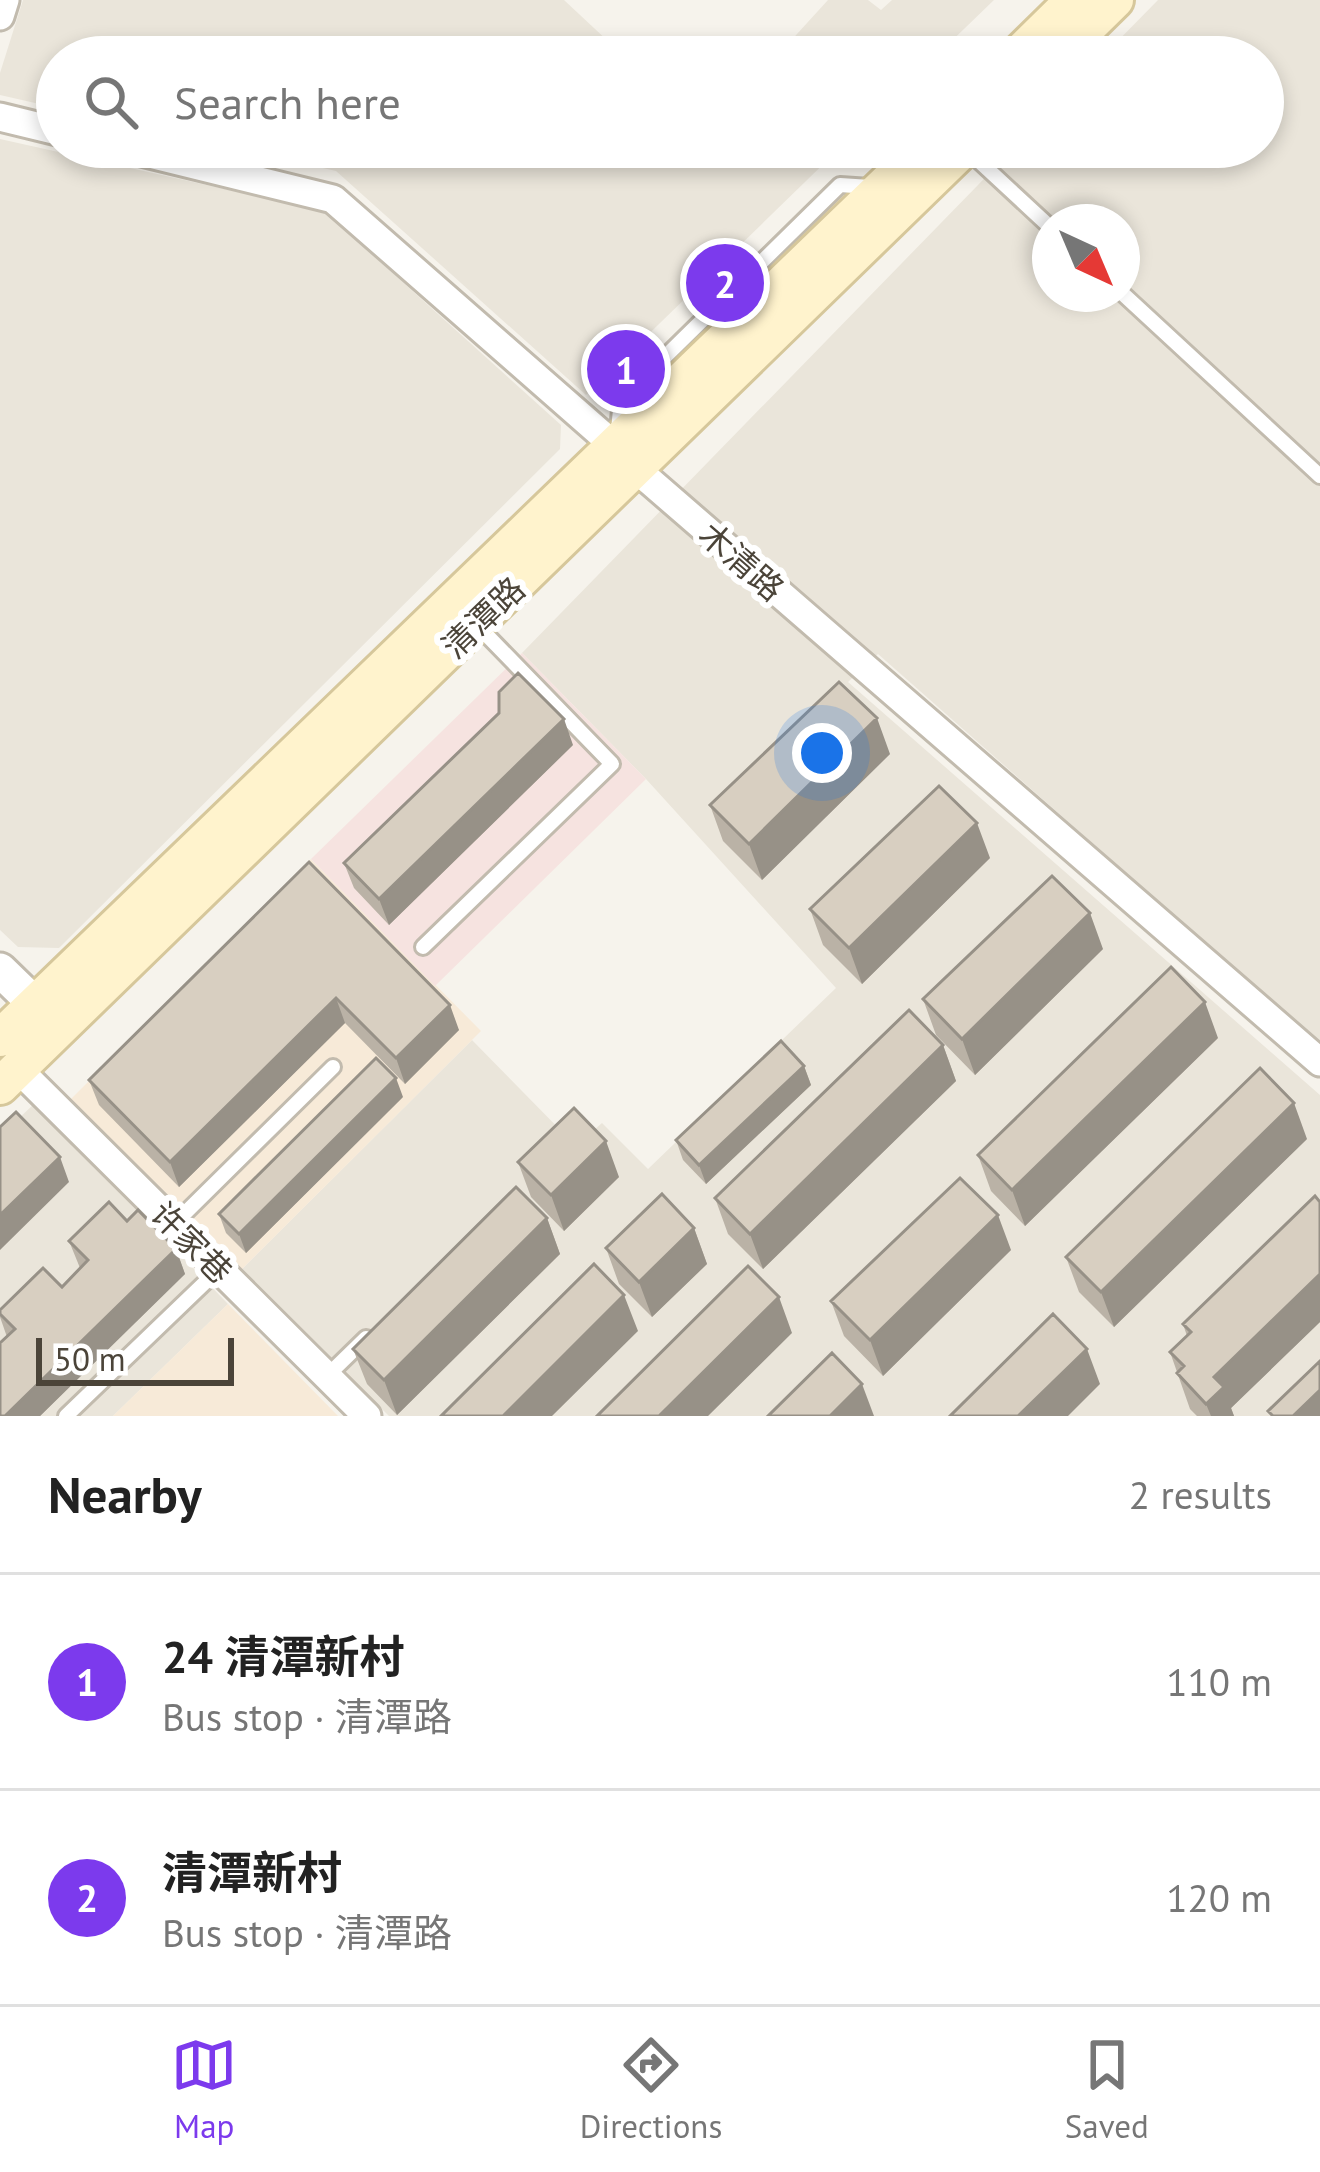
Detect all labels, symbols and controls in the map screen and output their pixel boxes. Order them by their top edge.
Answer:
search box [36,36,1284,168]
icon: search [78,69,144,135]
text: Search here [174,73,401,131]
north arrow [1032,204,1140,312]
pin: 2 [686,238,764,328]
pin: 1 [587,324,665,414]
street label: 木清路 [691,512,793,610]
street label: 清潭路 [432,567,534,667]
your location [792,723,852,783]
street label: 许家巷 [142,1192,242,1292]
scale bar [36,1332,234,1385]
text: 50 m [54,1337,126,1380]
text: Nearby [48,1461,202,1527]
text: 2 results [1129,1469,1272,1520]
text: 24 清潭新村 [162,1627,404,1685]
text: 1 [76,1656,98,1707]
text: 110 m [1166,1656,1272,1707]
text: Bus stop · 清潭路 [162,1691,452,1742]
text: 清潭新村 [162,1843,342,1901]
text: 2 [76,1872,98,1923]
text: 120 m [1166,1872,1272,1923]
text: Bus stop · 清潭路 [162,1907,452,1958]
tab: Map [171,2032,237,2147]
tab: Directions [580,2032,722,2147]
tab: Saved [1065,2032,1149,2147]

